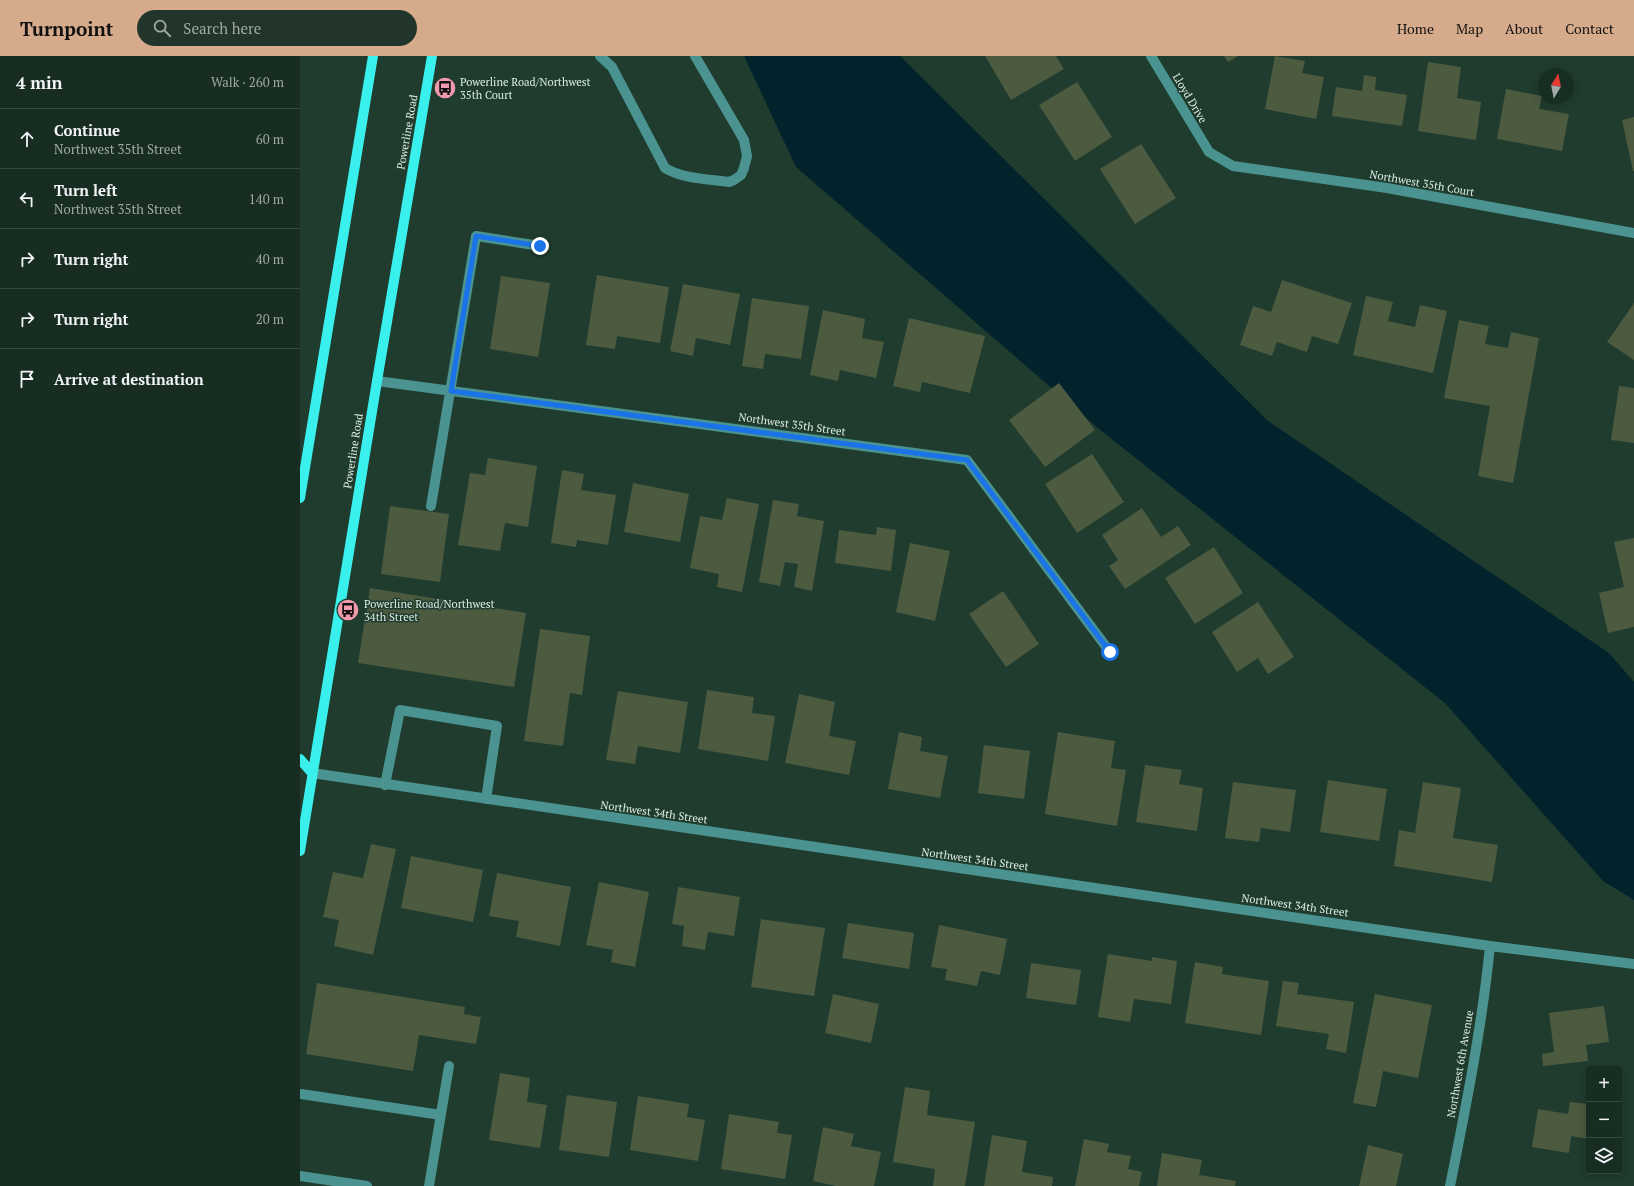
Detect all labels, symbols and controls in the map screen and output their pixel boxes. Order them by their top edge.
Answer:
search box [137,10,417,46]
text: Turnpoint [20,16,113,41]
icon: search [151,17,173,39]
text: Search here [183,18,261,38]
text: Home [1397,19,1434,38]
text: Map [1456,19,1483,38]
text: About [1505,19,1543,38]
text: Contact [1565,19,1614,38]
north arrow [1538,68,1574,104]
street label: Lloyd Drive [1170,70,1211,126]
text: 4 min [16,71,63,94]
text: Walk · 260 m [211,73,284,91]
bus stop icon: Powerline Road/Northwest 35th Court [432,75,458,101]
place label: Powerline Road/Northwest 35th Court [460,75,591,102]
street label: Powerline Road [394,94,420,170]
text: Continue [54,120,120,140]
icon: ahead [16,128,38,150]
text: 60 m [256,130,284,148]
text: Northwest 35th Street [54,140,182,158]
street label: Northwest 35th Court [1368,167,1476,199]
text: Turn left [54,180,118,200]
icon: left [16,188,38,210]
text: 140 m [249,190,284,208]
text: Northwest 35th Street [54,200,182,218]
route end [531,237,549,255]
icon: right [16,248,38,270]
text: Turn right [54,249,129,269]
text: 40 m [256,250,284,268]
icon: right [16,308,38,330]
text: Turn right [54,309,129,329]
text: 20 m [256,310,284,328]
icon: arrive [16,368,38,390]
text: Arrive at destination [54,369,204,389]
street label: Northwest 35th Street [737,410,847,438]
street label: Powerline Road [340,413,366,489]
bus stop icon: Powerline Road/Northwest 34th Street [335,597,361,623]
place label: Powerline Road/Northwest 34th Street [364,597,495,624]
route start [1101,643,1119,661]
street label: Northwest 34th Street [599,798,709,826]
street label: Northwest 34th Street [920,845,1030,873]
street label: Northwest 34th Street [1240,891,1350,919]
street label: Northwest 6th Avenue [1444,1009,1476,1119]
map controls [1586,1066,1622,1174]
button: + [1586,1066,1622,1102]
button: − [1586,1102,1622,1138]
button: layers [1586,1138,1622,1174]

